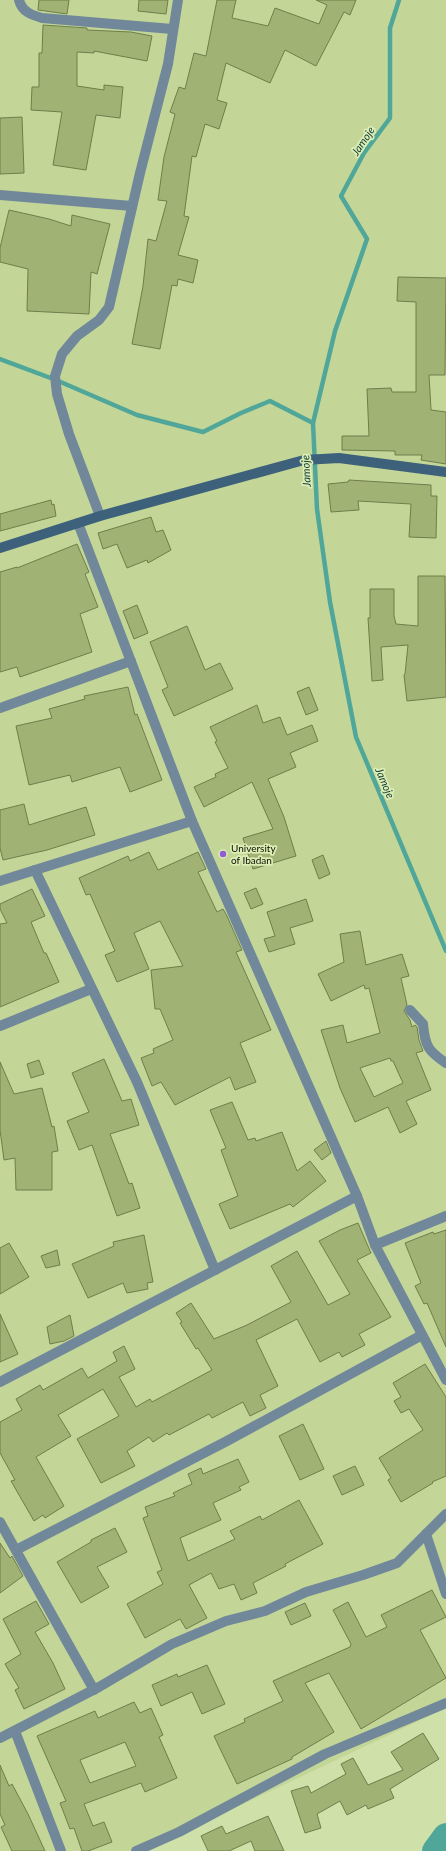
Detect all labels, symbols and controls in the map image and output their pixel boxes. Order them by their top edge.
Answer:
water label: Jamoje [348,124,377,158]
water label: Jamoje [298,455,313,488]
water label: Jamoje [373,765,398,800]
place label: University of Ibadan [231,842,276,866]
marker: University of Ibadan [218,849,228,859]

